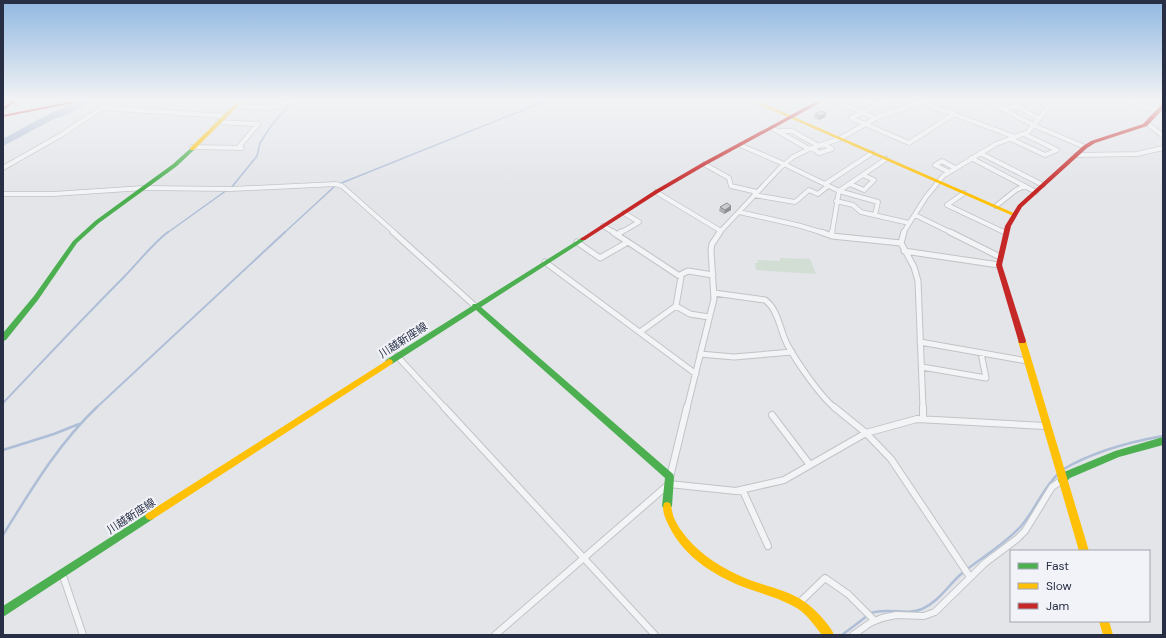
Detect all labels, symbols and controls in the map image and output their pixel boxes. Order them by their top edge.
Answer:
street label: 川越新座線 [376,319,430,361]
street label: 川越新座線 [104,495,158,537]
legend [1010,550,1150,622]
text: Fast [1046,558,1069,574]
text: Slow [1046,578,1072,594]
text: Jam [1046,598,1069,614]

